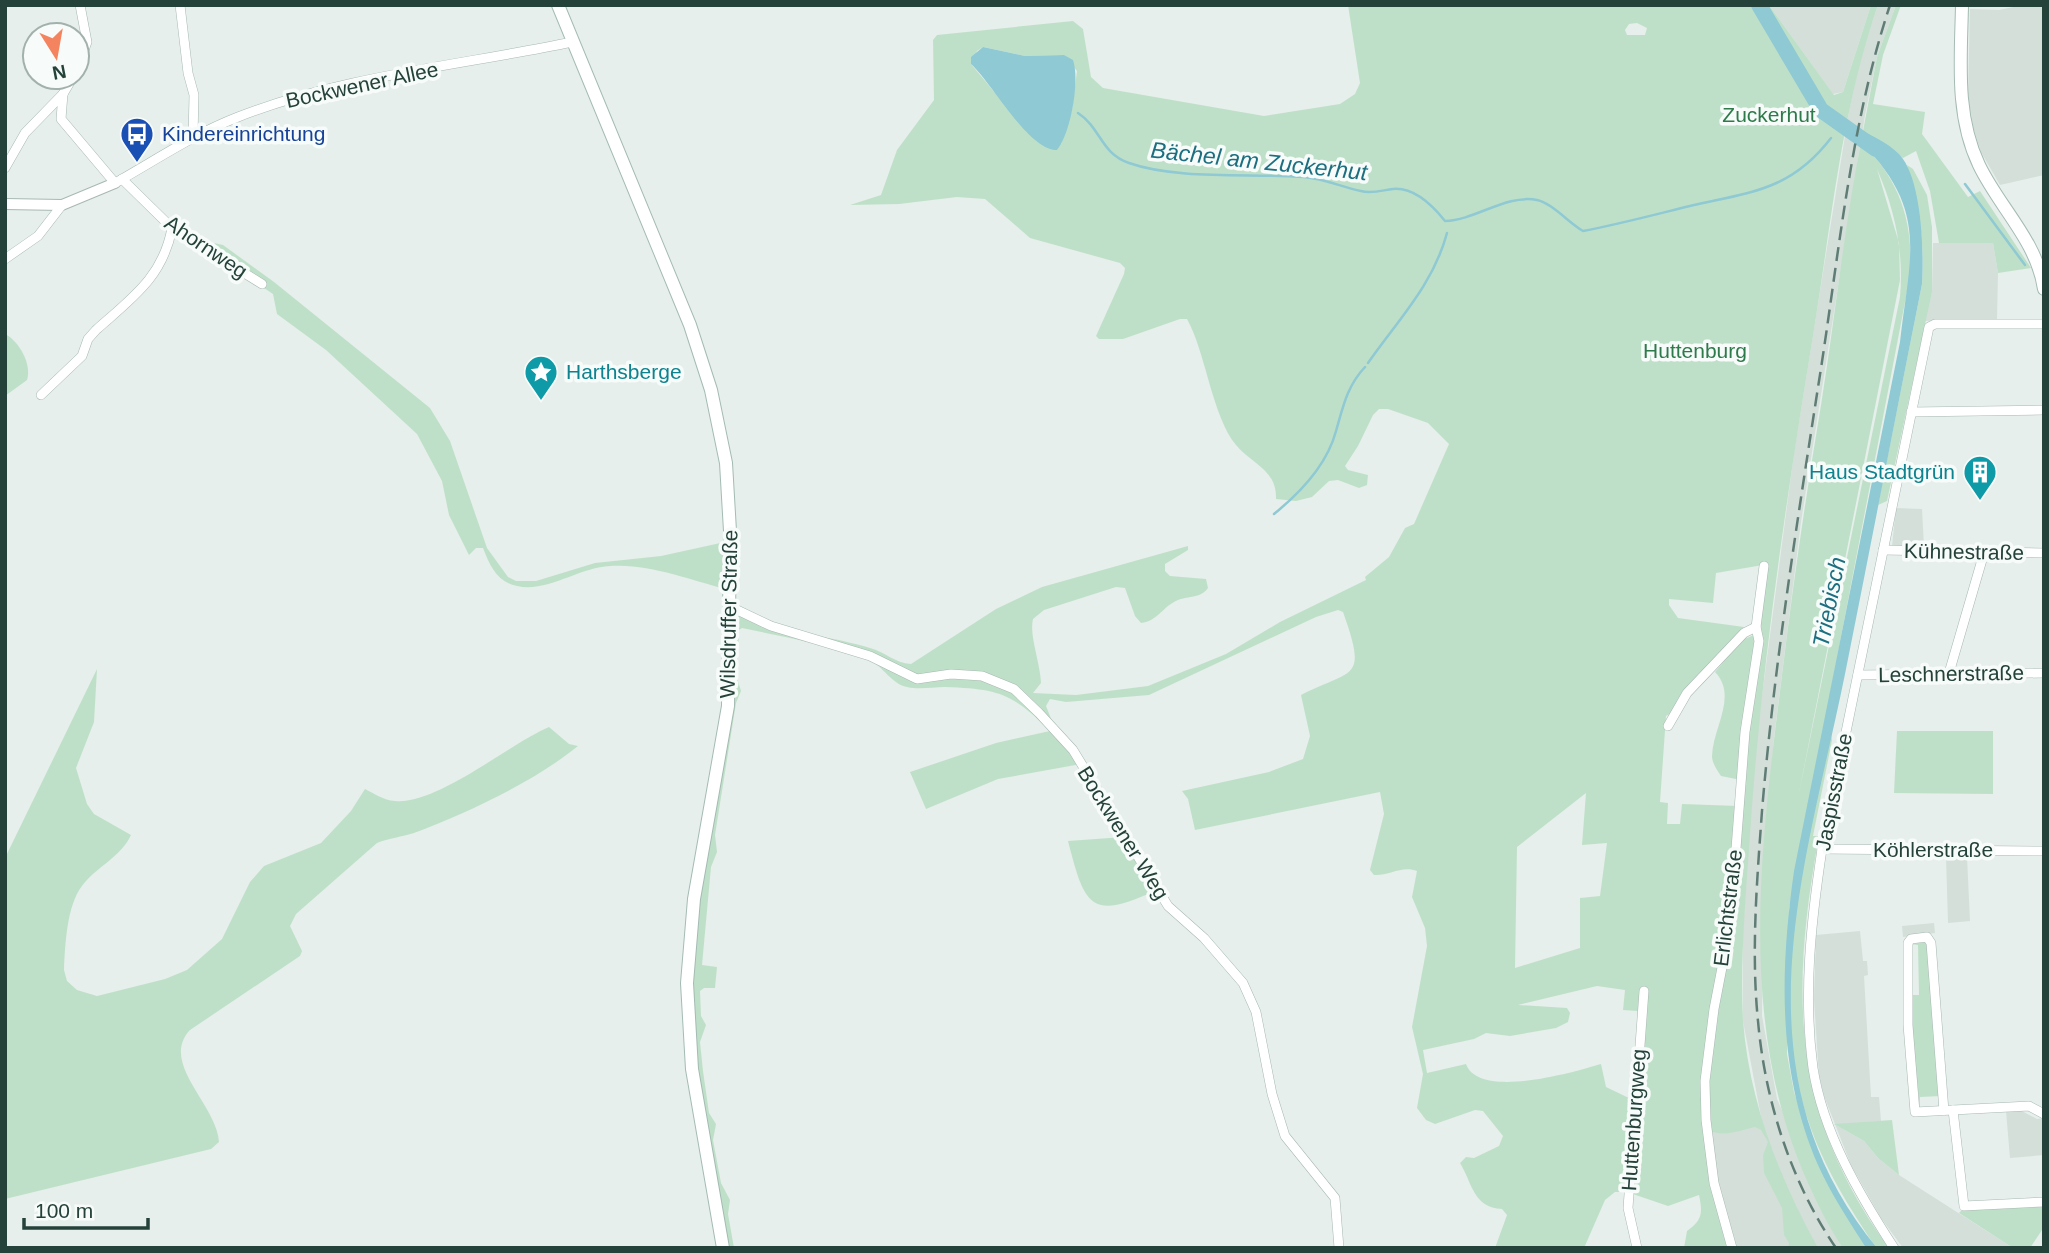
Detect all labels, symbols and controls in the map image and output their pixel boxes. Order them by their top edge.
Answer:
north arrow [21,21,91,91]
street label: Bockwener Allee [284,57,440,112]
text: N [50,61,68,84]
park label: Zuckerhut [1722,103,1816,126]
bus stop icon: Kindereinrichtung [118,115,156,164]
place label: Kindereinrichtung [162,122,325,145]
water label: Bächel am Zuckerhut [1150,137,1370,185]
street label: Ahornweg [161,211,252,283]
park label: Huttenburg [1643,339,1747,362]
place icon: Harthsberge [522,353,560,402]
place label: Harthsberge [566,360,682,383]
building icon: Haus Stadtgrün [1961,453,1999,502]
place label: Haus Stadtgrün [1809,460,1955,483]
street label: Wilsdruffer Straße [716,529,741,699]
street label: Kühnestraße [1904,539,2024,564]
water label: Triebisch [1807,555,1851,649]
street label: Leschnerstraße [1878,661,2024,686]
street label: Jaspisstraße [1811,731,1856,853]
street label: Bockwener Weg [1073,762,1174,904]
street label: Köhlerstraße [1873,838,1993,861]
street label: Erlichtstraße [1709,848,1746,968]
street label: Huttenburgweg [1617,1048,1650,1192]
scale bar [24,1186,149,1230]
text: 100 m [35,1199,93,1222]

